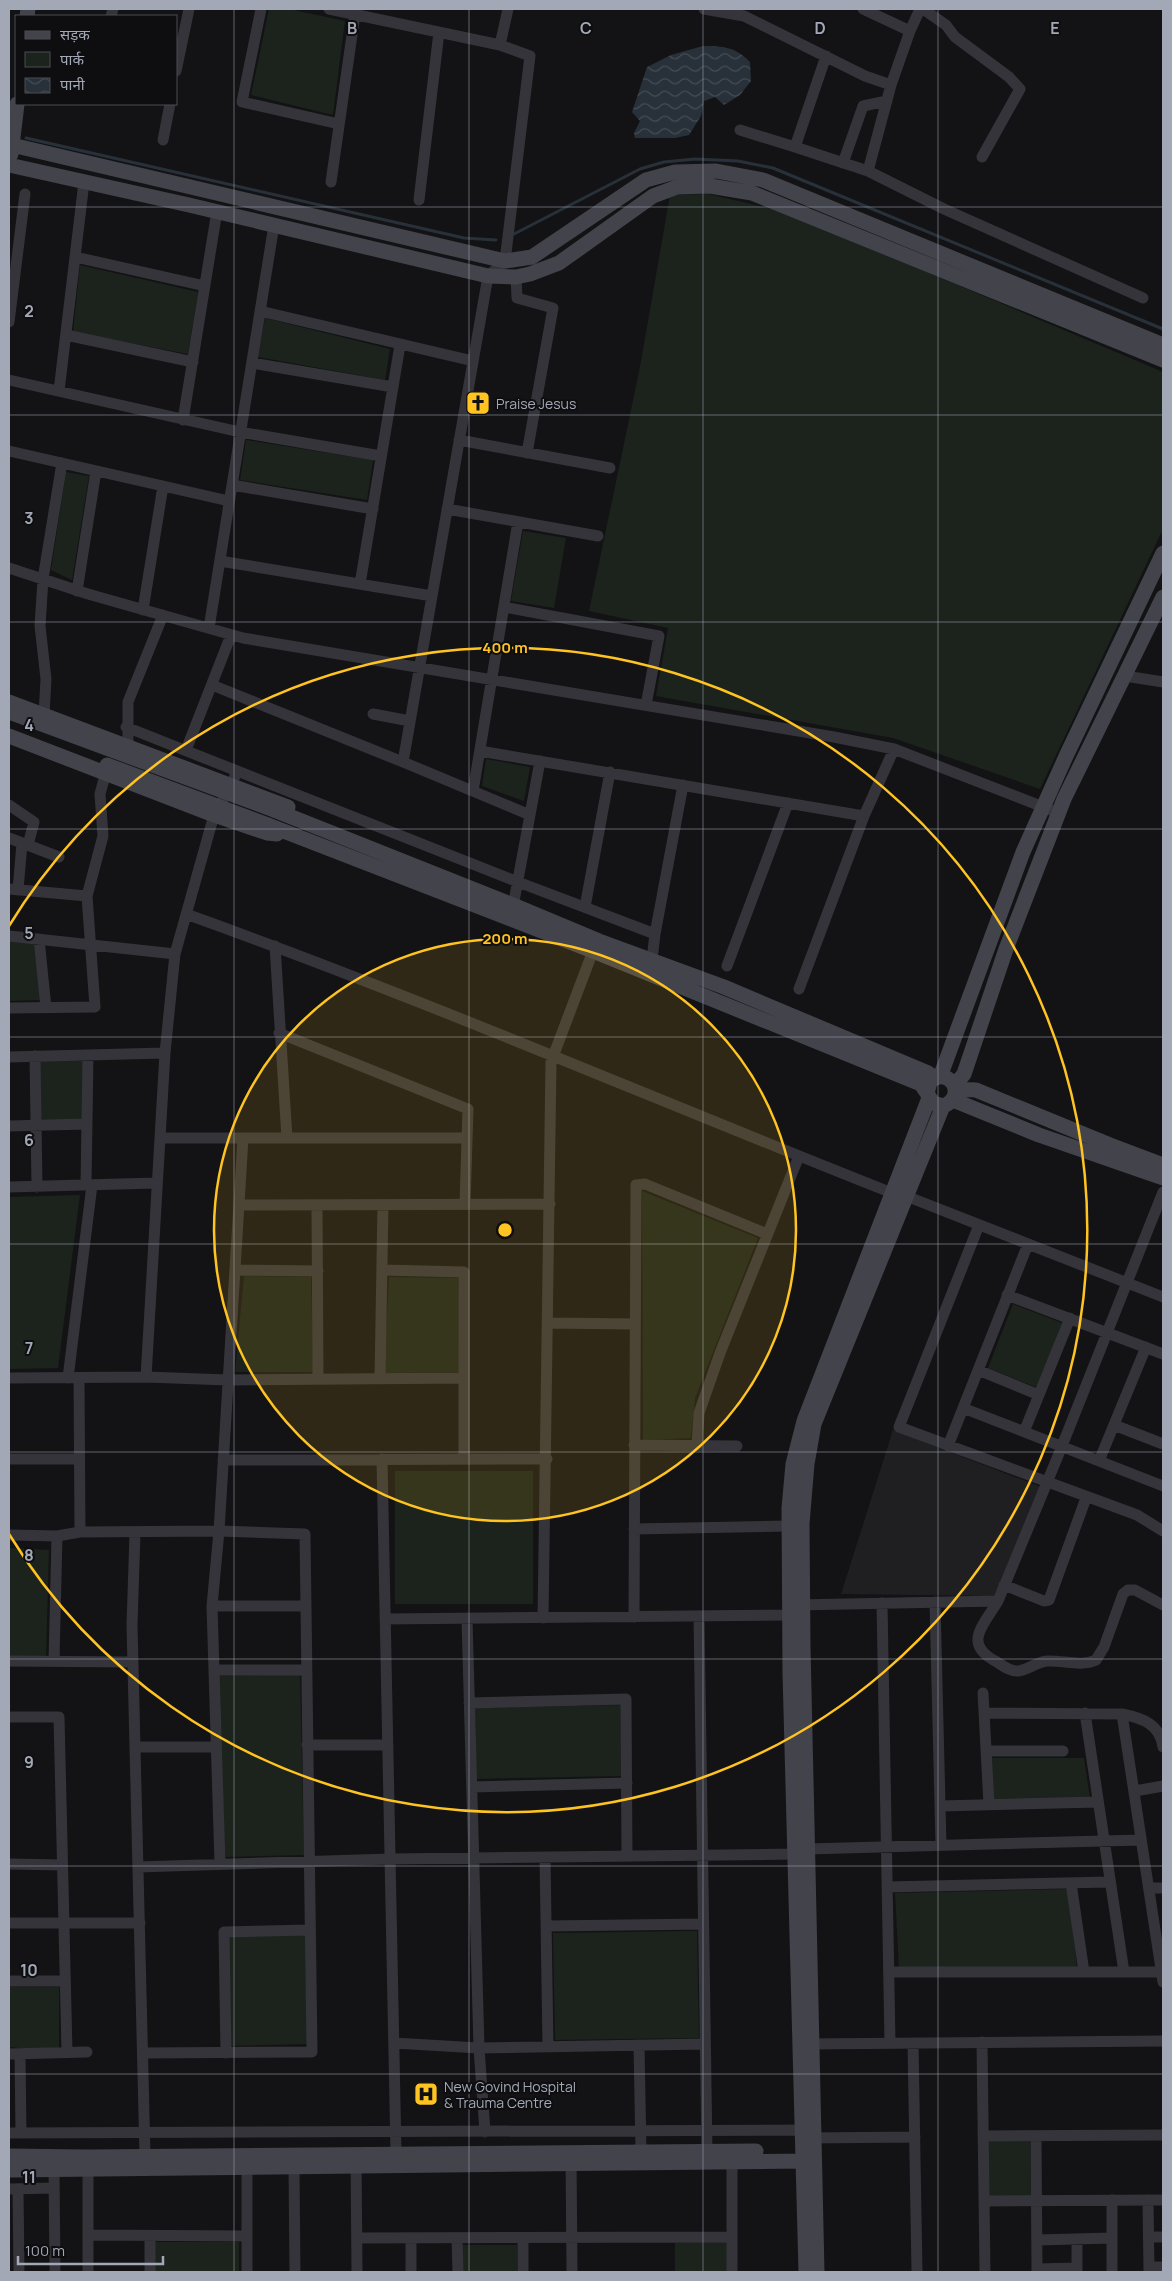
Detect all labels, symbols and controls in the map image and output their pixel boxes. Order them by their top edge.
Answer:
legend [15,15,178,105]
text: B [347,17,357,39]
text: C [580,17,592,39]
text: D [814,17,826,39]
text: E [1050,17,1060,39]
text: सड़क [60,24,90,45]
text: पार्क [60,49,84,70]
text: पानी [60,74,86,95]
text: 2 [24,300,34,322]
church icon: Praise Jesus [465,390,491,416]
place label: Praise Jesus [496,394,576,413]
text: 3 [24,507,34,529]
text: 400 m [482,637,528,658]
text: 4 [24,714,34,736]
text: 5 [24,922,34,944]
text: 200 m [482,928,528,949]
text: 6 [24,1129,34,1151]
centre of rings [496,1221,514,1239]
text: 7 [25,1337,33,1359]
text: 8 [24,1544,34,1566]
text: 9 [24,1751,34,1773]
text: 10 [20,1959,38,1981]
place label: New Govind Hospital & Trauma Centre [444,2077,576,2112]
hospital icon: New Govind Hospital & Trauma Centre [413,2081,439,2107]
text: 11 [22,2166,36,2188]
scale bar [18,2234,162,2266]
text: 100 m [25,2240,65,2261]

